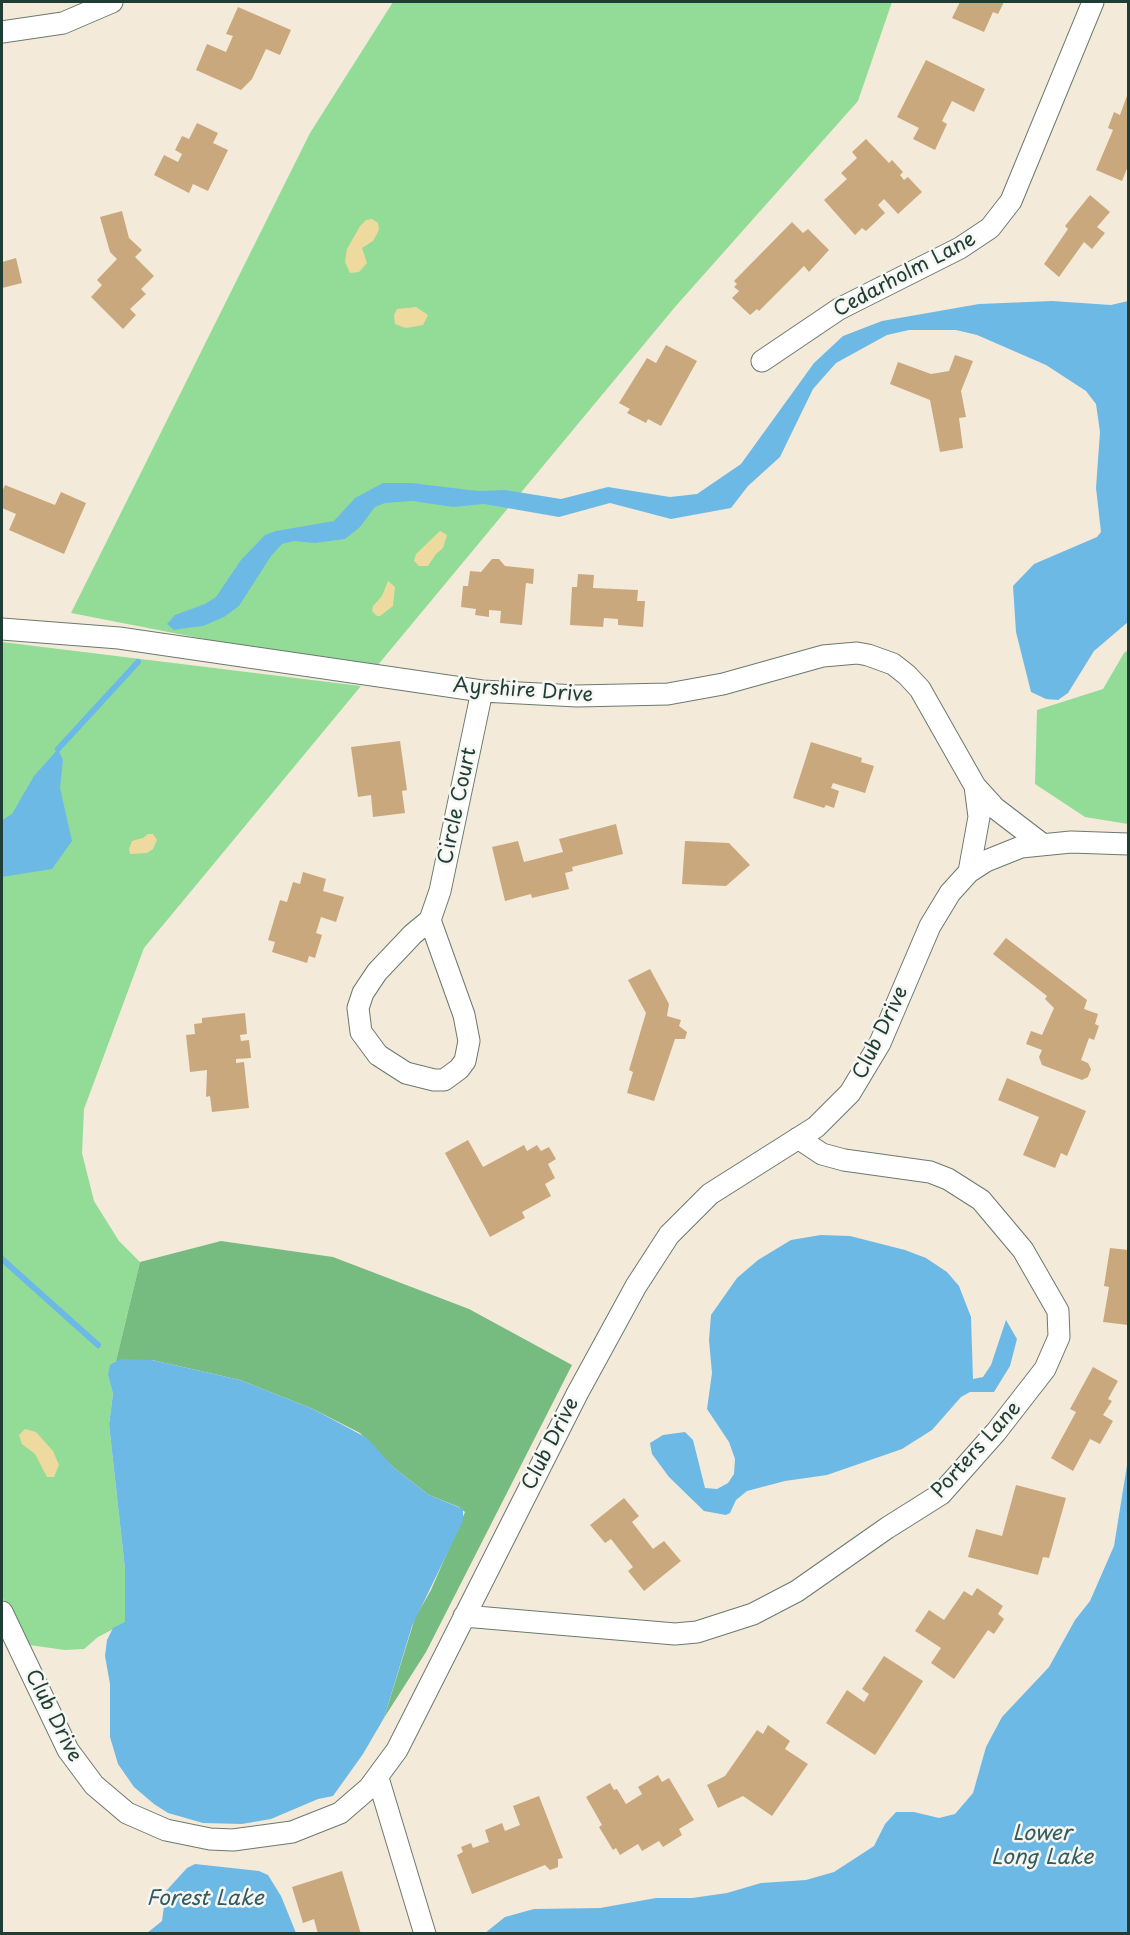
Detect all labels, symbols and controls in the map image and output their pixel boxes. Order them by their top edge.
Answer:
street label: Cedarholm Lane [830,227,980,323]
street label: Ayrshire Drive [452,674,594,708]
street label: Circle Court [434,745,482,867]
street label: Club Drive [848,983,914,1083]
street label: Club Drive [517,1394,585,1494]
street label: Porters Lane [927,1397,1027,1503]
street label: Club Drive [19,1666,87,1766]
water label: Lower Long Lake [991,1821,1093,1871]
water label: Forest Lake [146,1886,264,1912]

